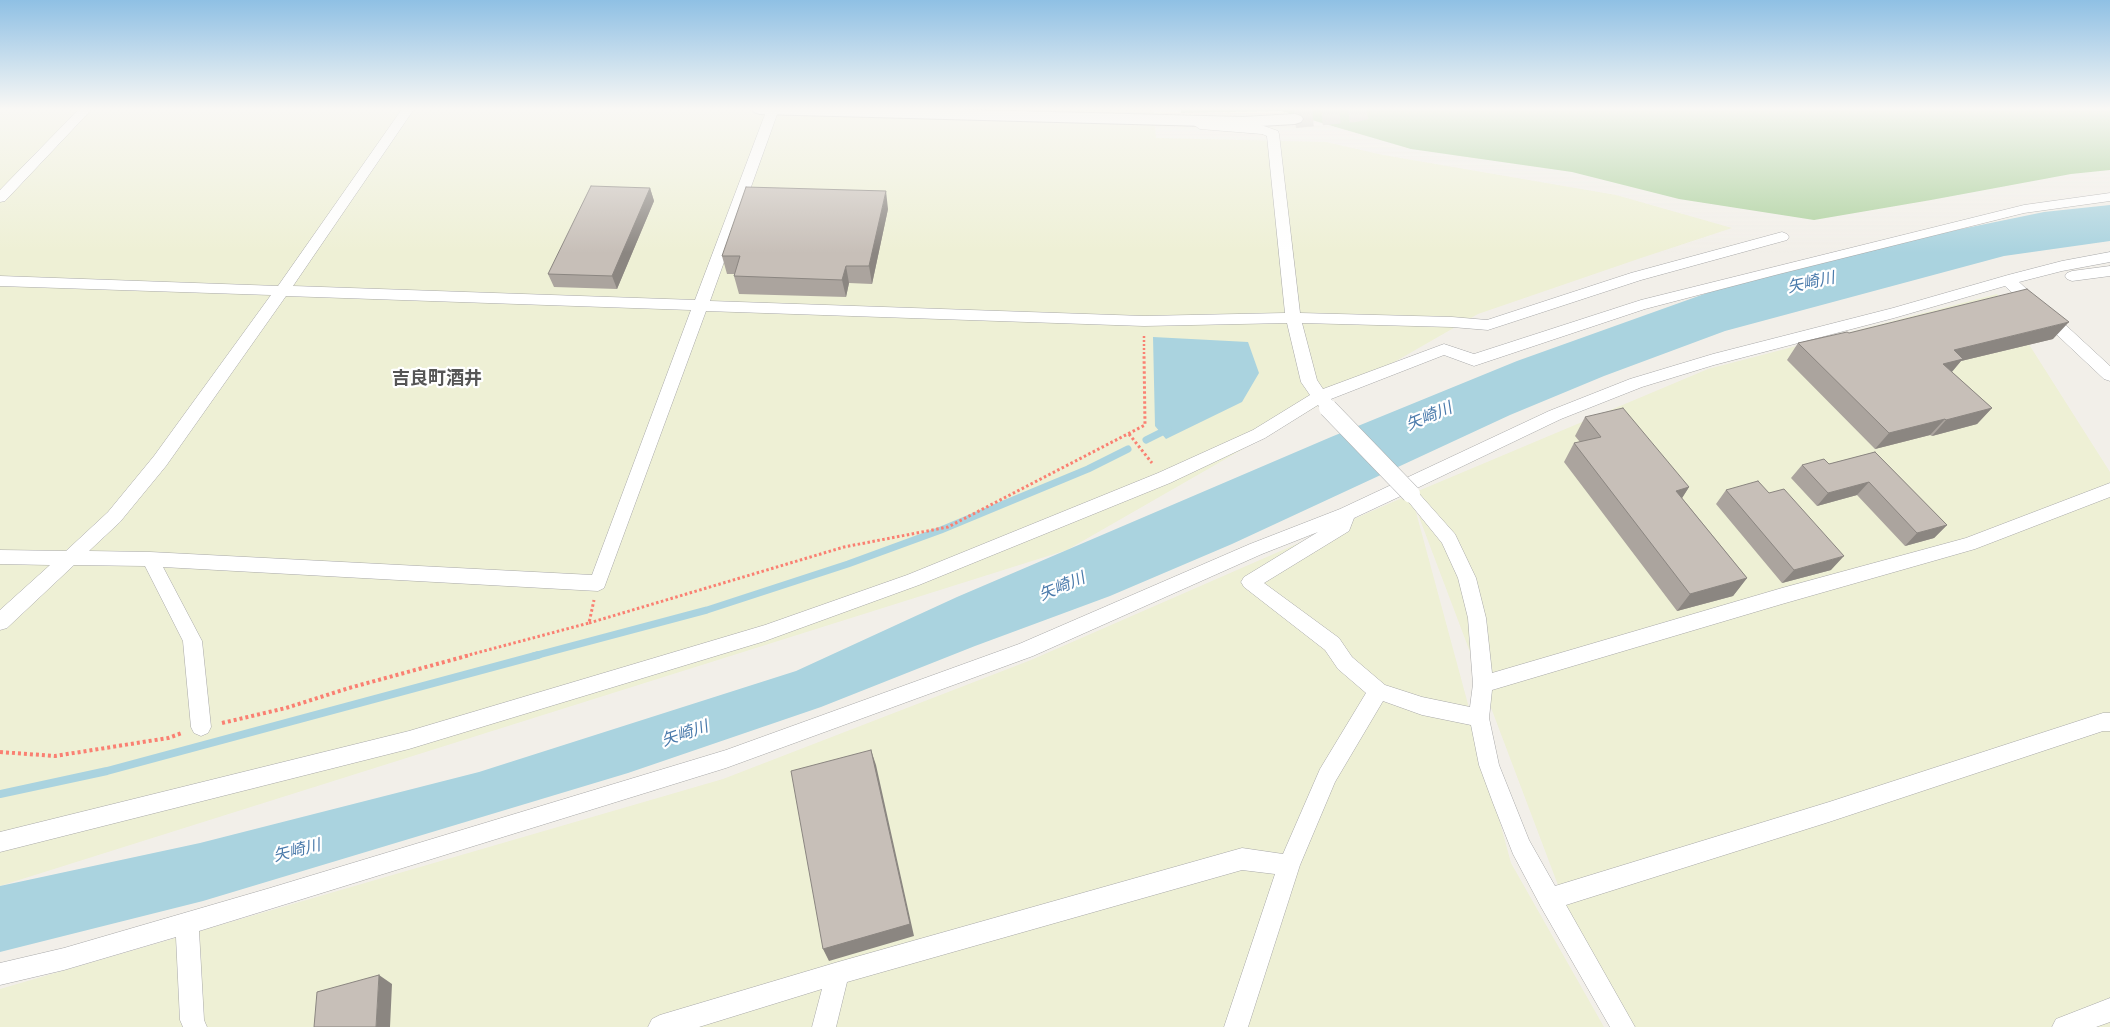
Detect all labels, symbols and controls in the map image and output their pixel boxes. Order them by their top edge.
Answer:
water label: 矢崎川 [1786,269,1836,297]
district label: 吉良町酒井 [392,368,482,390]
water label: 矢崎川 [1403,399,1455,435]
water label: 矢崎川 [1036,569,1088,605]
water label: 矢崎川 [659,717,711,751]
water label: 矢崎川 [271,836,323,866]

